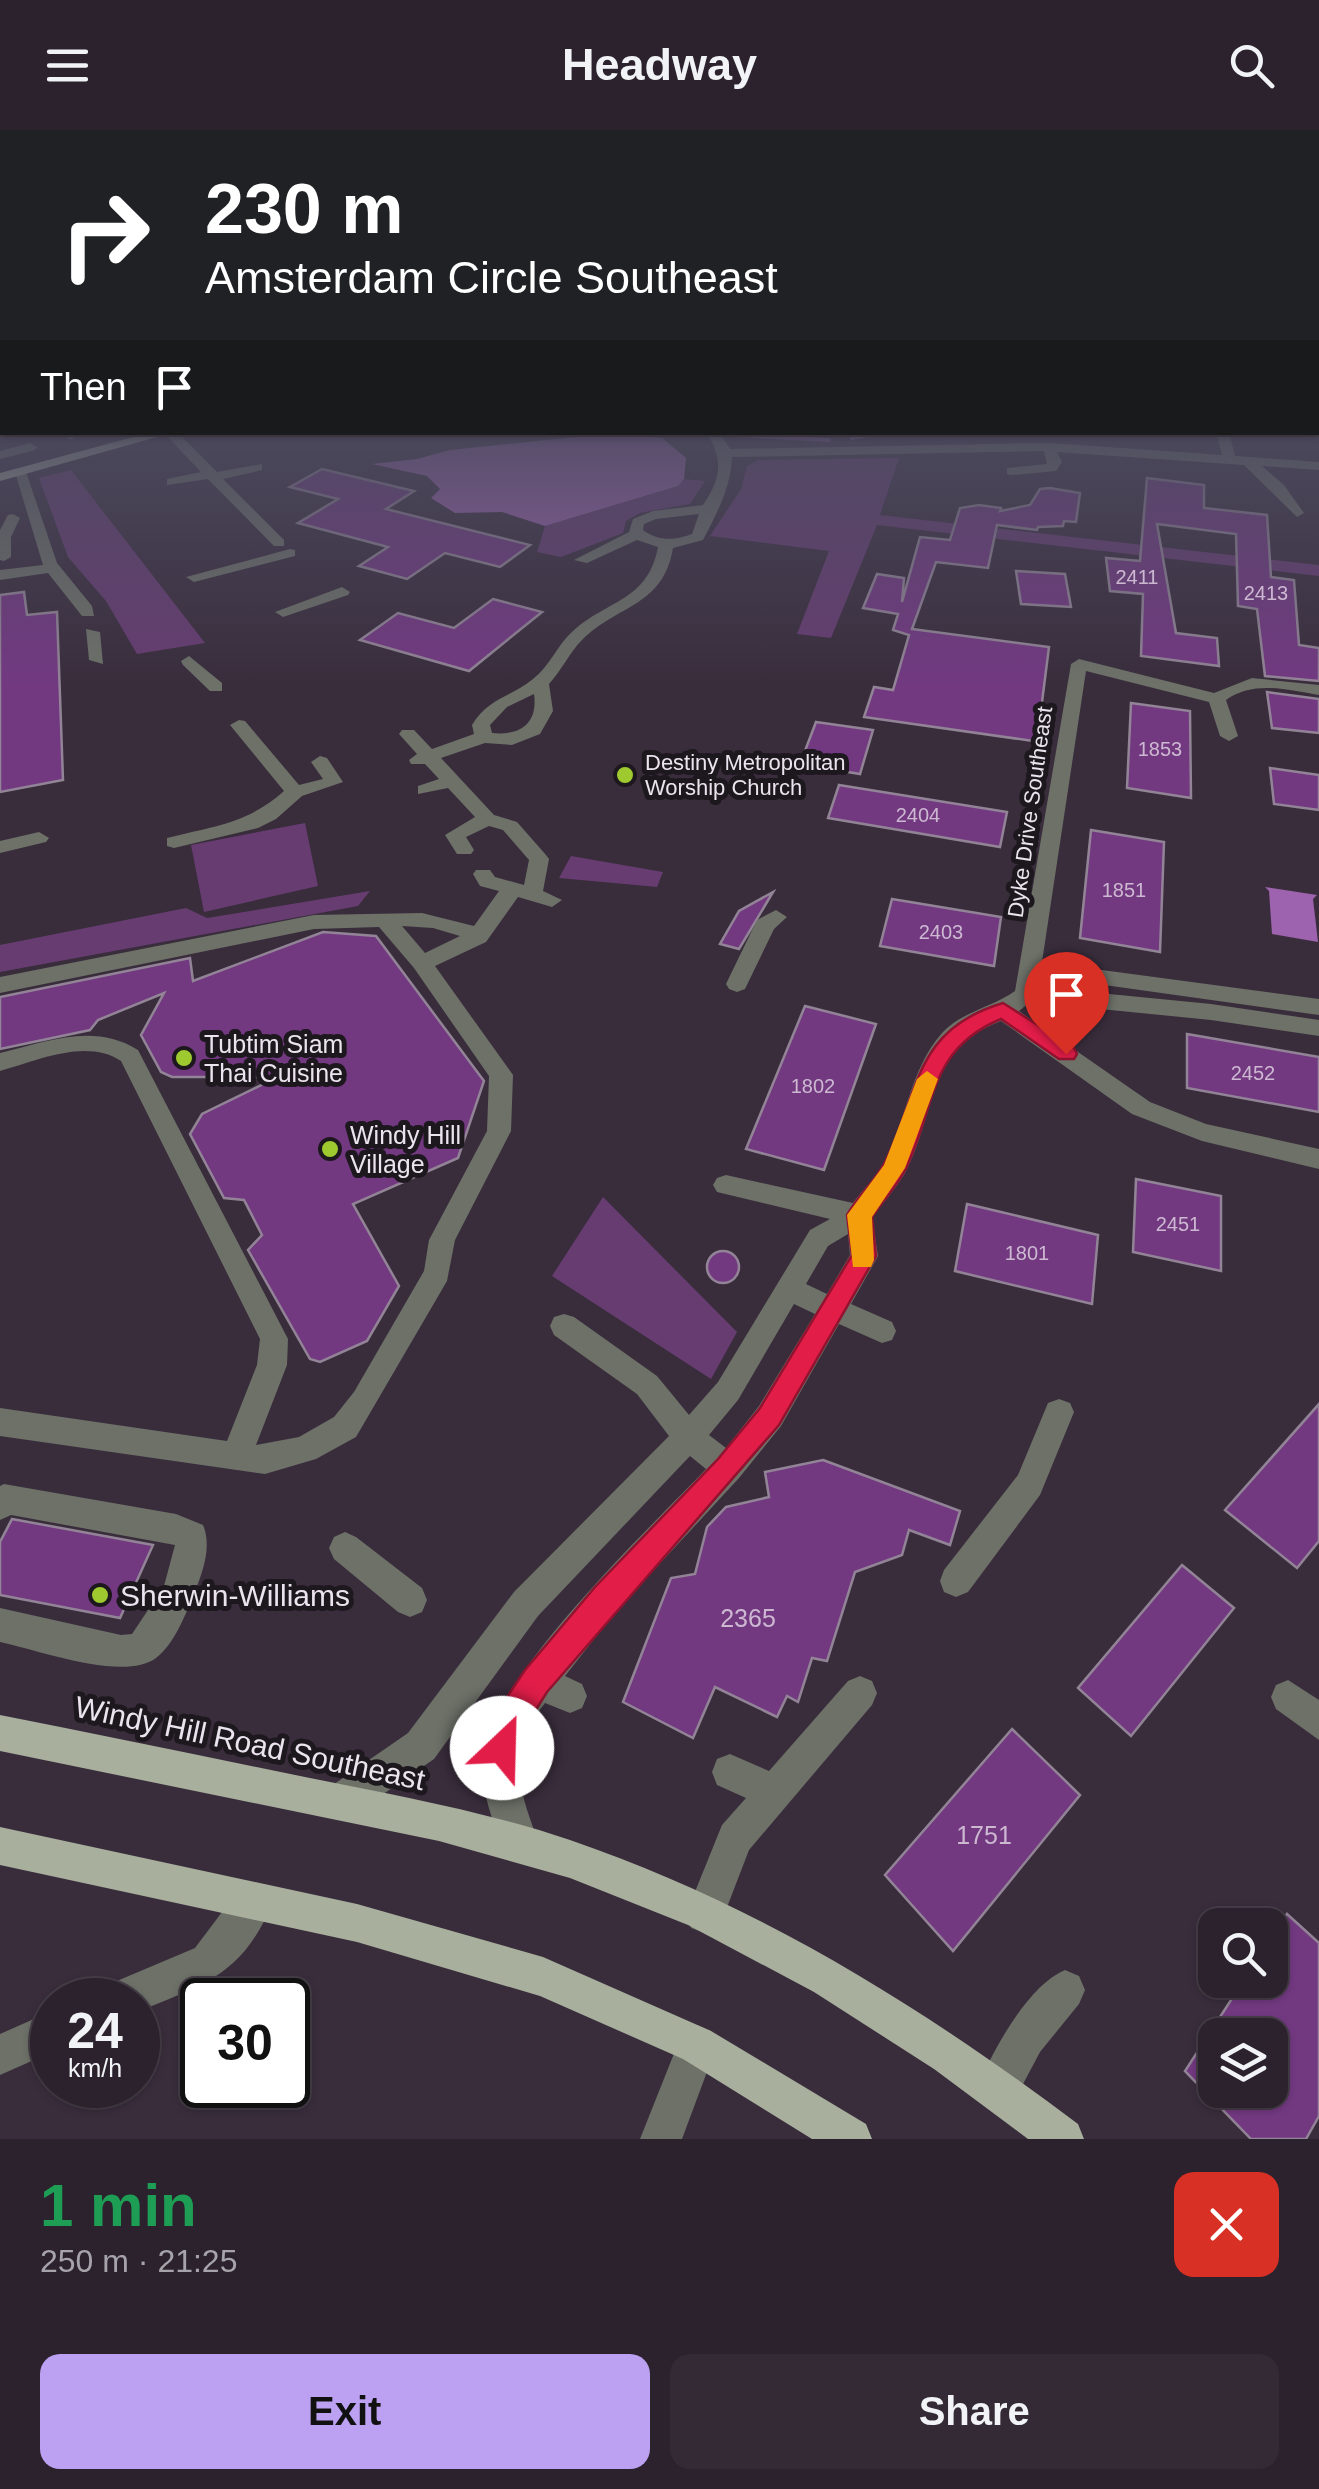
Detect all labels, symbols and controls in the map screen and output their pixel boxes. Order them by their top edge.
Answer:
icon: menu [40,38,95,93]
icon: search [1224,38,1279,93]
text: Headway [562,39,757,90]
icon: right [40,170,170,300]
text: 230 m [205,170,403,248]
text: Amsterdam Circle Southeast [205,252,778,303]
icon: arrive [147,360,202,415]
text: Then [40,366,127,408]
house number: 2411 [1115,566,1159,588]
house number: 2413 [1244,582,1288,604]
street label: Dyke Drive Southeast [1003,705,1057,919]
house number: 1853 [1138,738,1182,760]
place label: Destiny Metropolitan Worship Church [645,750,846,800]
marker: Destiny Metropolitan Worship Church [614,764,636,786]
house number: 2404 [896,804,940,826]
house number: 1851 [1102,879,1146,901]
house number: 2403 [919,921,963,943]
pin [1024,952,1109,1055]
icon: arrive [1039,967,1094,1022]
place label: Tubtim Siam Thai Cuisine [204,1030,343,1087]
marker: Tubtim Siam Thai Cuisine [173,1047,195,1069]
house number: 2452 [1231,1062,1275,1084]
house number: 1802 [791,1075,835,1097]
place label: Windy Hill Village [350,1121,461,1178]
marker: Windy Hill Village [319,1138,341,1160]
house number: 2451 [1156,1213,1200,1235]
house number: 1801 [1005,1242,1049,1264]
place label: Sherwin-Williams [120,1579,350,1612]
marker: Sherwin-Williams [89,1584,111,1606]
house number: 2365 [720,1604,776,1632]
street label: Windy Hill Road Southeast [72,1690,429,1796]
position arrow [450,1696,554,1800]
house number: 1751 [956,1821,1012,1849]
map controls [1198,1908,1288,2108]
button: search [1198,1908,1288,1998]
speed limit sign: 30 [180,1978,310,2108]
text: 24 [67,2003,123,2059]
button: layers [1198,2018,1288,2108]
text: km/h [68,2054,122,2082]
text: 1 min [40,2172,197,2239]
button: close [1174,2172,1279,2277]
text: 250 m · 21:25 [40,2243,237,2279]
button: Exit [40,2354,650,2469]
button: Share [670,2354,1279,2469]

